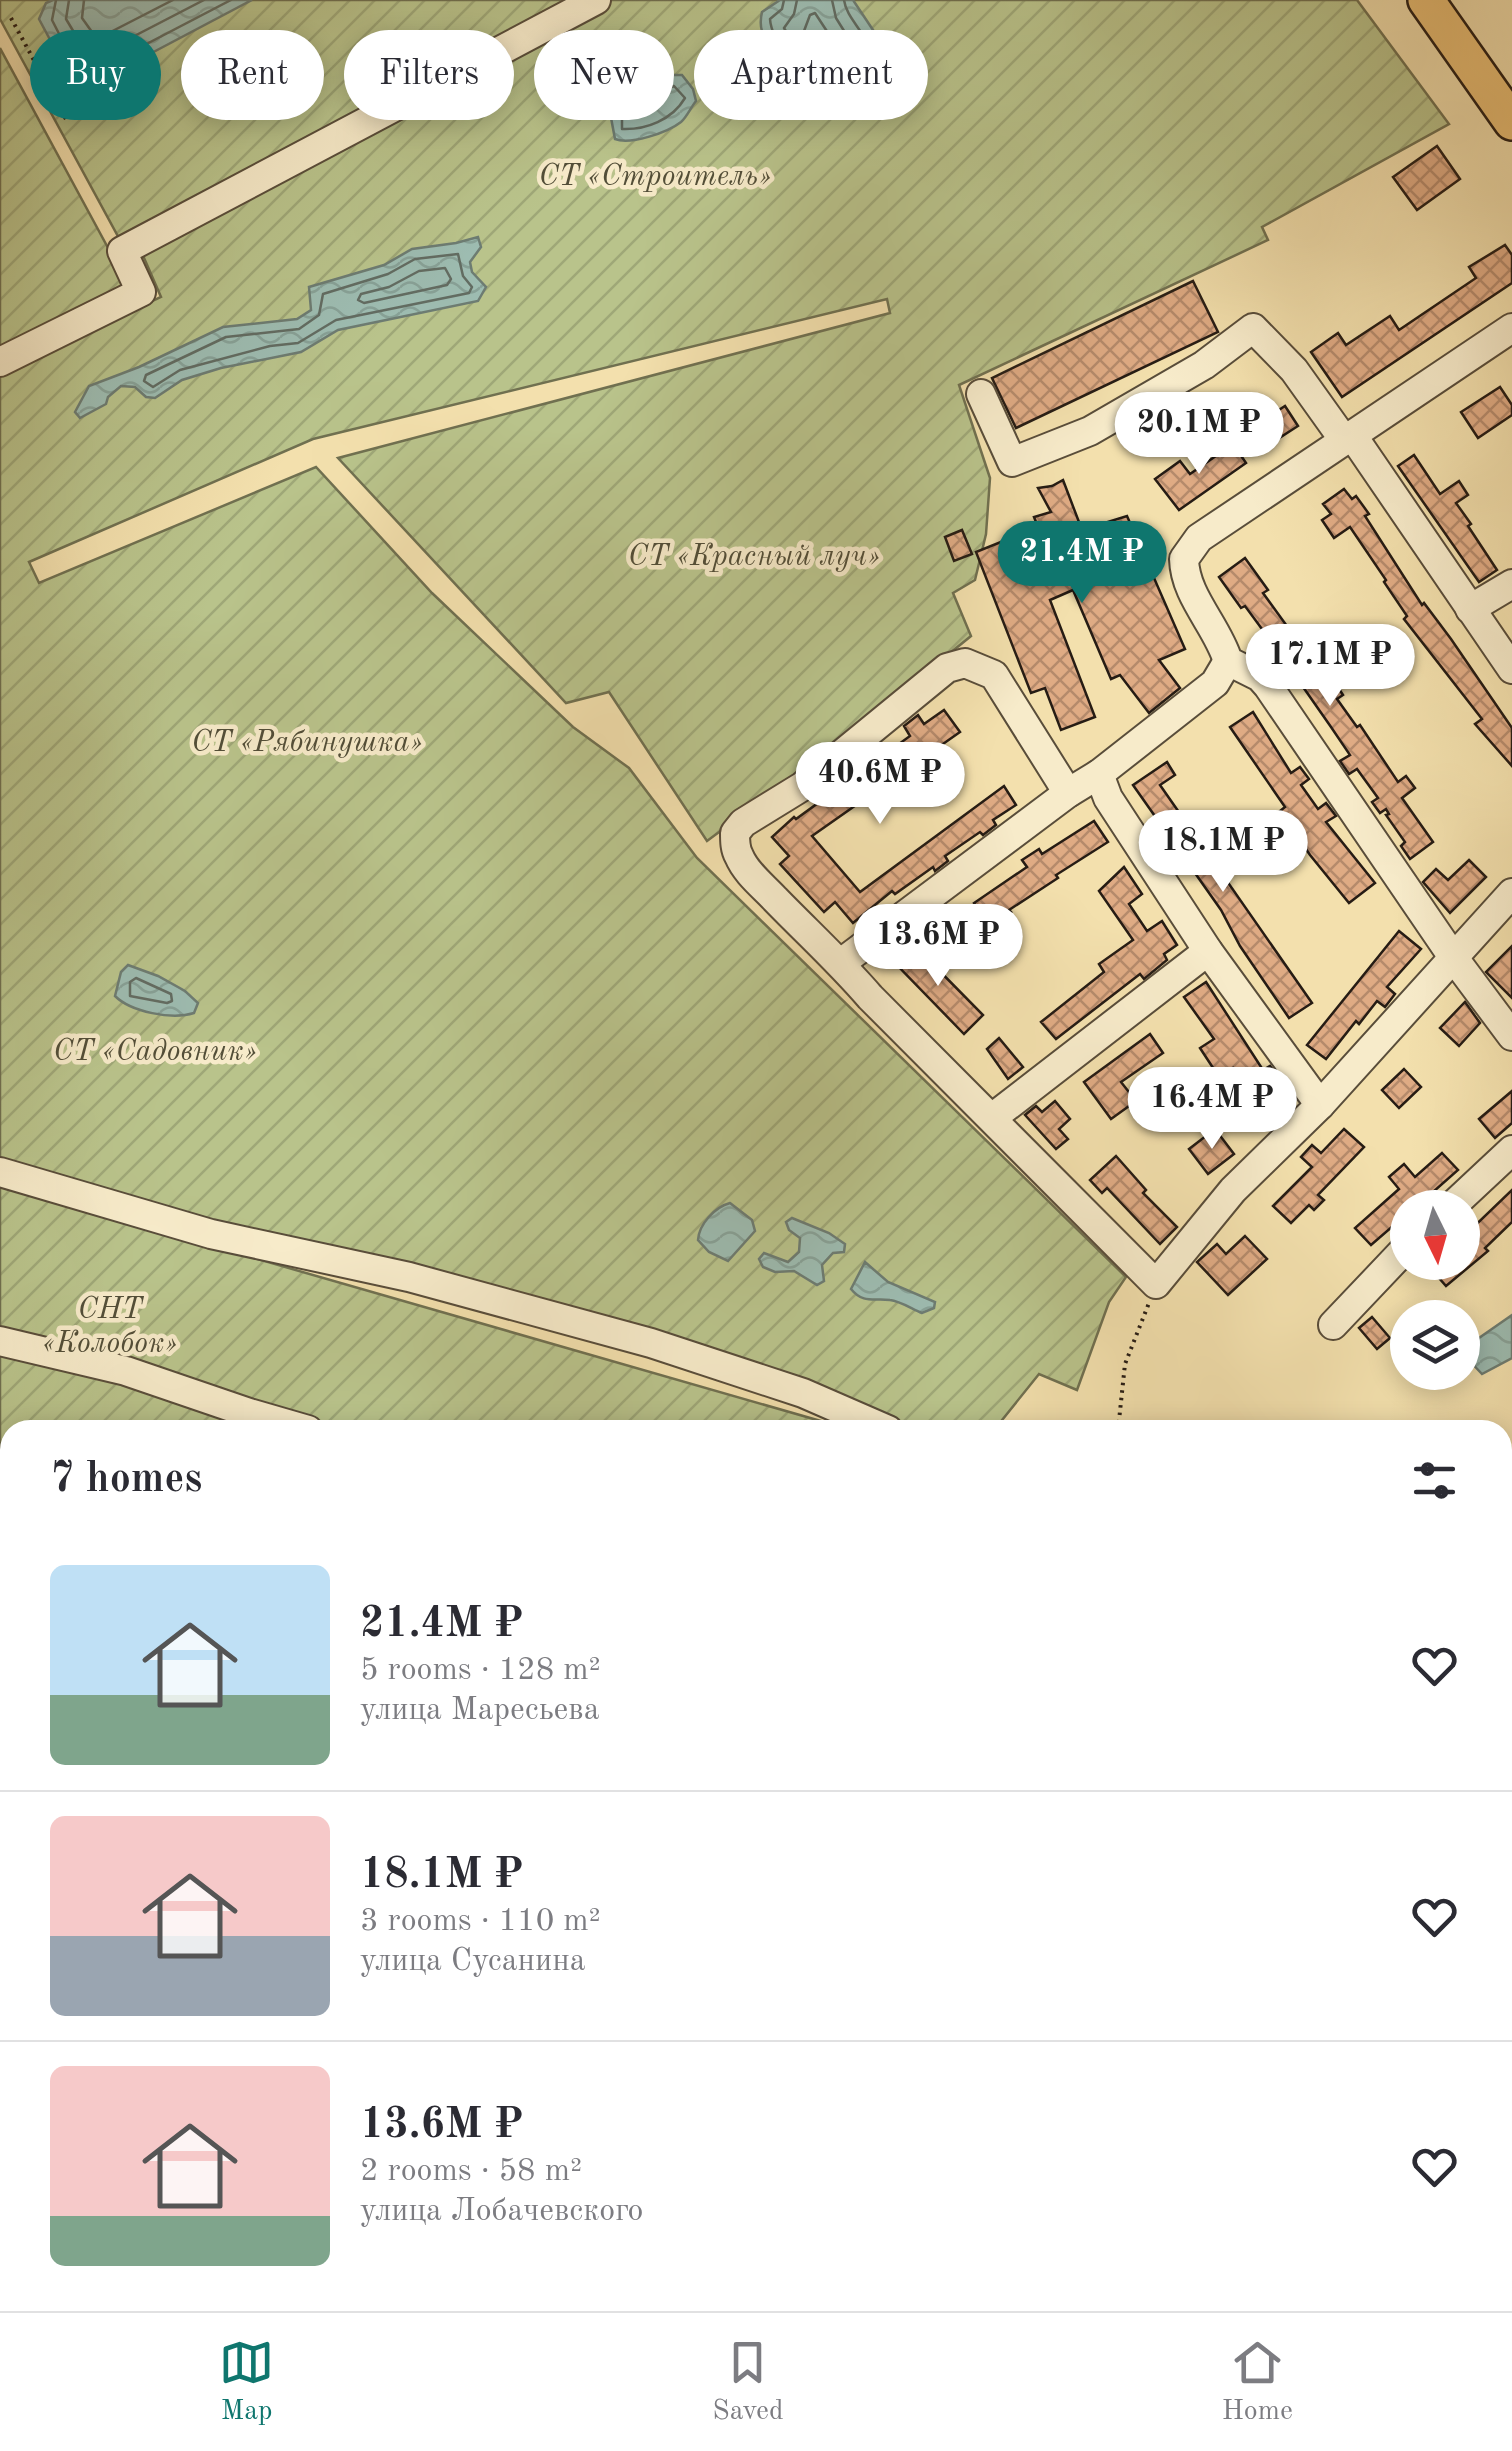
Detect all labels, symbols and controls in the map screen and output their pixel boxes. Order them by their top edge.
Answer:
chip: Buy [30,30,161,120]
chip: Rent [181,30,324,120]
chip: Filters [344,30,514,120]
chip: New [534,30,674,120]
chip: Apartment [694,30,928,120]
park label: СТ «Строитель» [539,162,771,192]
pin: 20.1M ₽ [1107,392,1291,477]
text: 20.1M ₽ [1137,408,1261,440]
pin: 21.4M ₽ [990,521,1174,606]
text: 21.4M ₽ [1020,537,1144,569]
park label: СТ «Красный луч» [628,542,880,572]
pin: 17.1M ₽ [1238,624,1422,709]
text: 17.1M ₽ [1268,640,1392,672]
park label: СТ «Рябинушка» [191,728,423,758]
pin: 40.6M ₽ [788,742,972,827]
text: 40.6M ₽ [818,758,942,790]
pin: 18.1M ₽ [1131,810,1315,895]
text: 18.1M ₽ [1161,826,1285,858]
pin: 13.6M ₽ [846,904,1030,989]
text: 13.6M ₽ [876,920,1000,952]
park label: СТ «Садовник» [53,1037,257,1067]
pin: 16.4M ₽ [1120,1067,1304,1152]
text: 16.4M ₽ [1150,1083,1274,1115]
north arrow [1390,1190,1480,1280]
map controls [1390,1190,1480,1390]
park label: СНТ «Колобок» [42,1295,178,1359]
button: layers [1390,1300,1480,1390]
icon: filters [1407,1453,1462,1508]
text: 7 homes [50,1459,202,1501]
text: 21.4M ₽ [360,1604,523,1646]
icon: home [130,1605,250,1725]
icon: heart [1407,1638,1462,1693]
text: 5 rooms · 128 m² [360,1655,601,1687]
text: улица Маресьева [360,1695,600,1727]
text: 18.1M ₽ [360,1855,523,1897]
icon: home [130,1856,250,1976]
icon: heart [1407,1889,1462,1944]
text: 3 rooms · 110 m² [360,1906,601,1938]
text: улица Сусанина [360,1946,586,1978]
text: 13.6M ₽ [360,2105,523,2147]
icon: home [130,2106,250,2226]
icon: heart [1407,2139,1462,2194]
text: 2 rooms · 58 m² [360,2156,582,2188]
text: улица Лобачевского [360,2196,643,2228]
tab: Map [219,2335,274,2430]
tab: Saved [712,2335,784,2430]
tab: Home [1222,2335,1293,2430]

